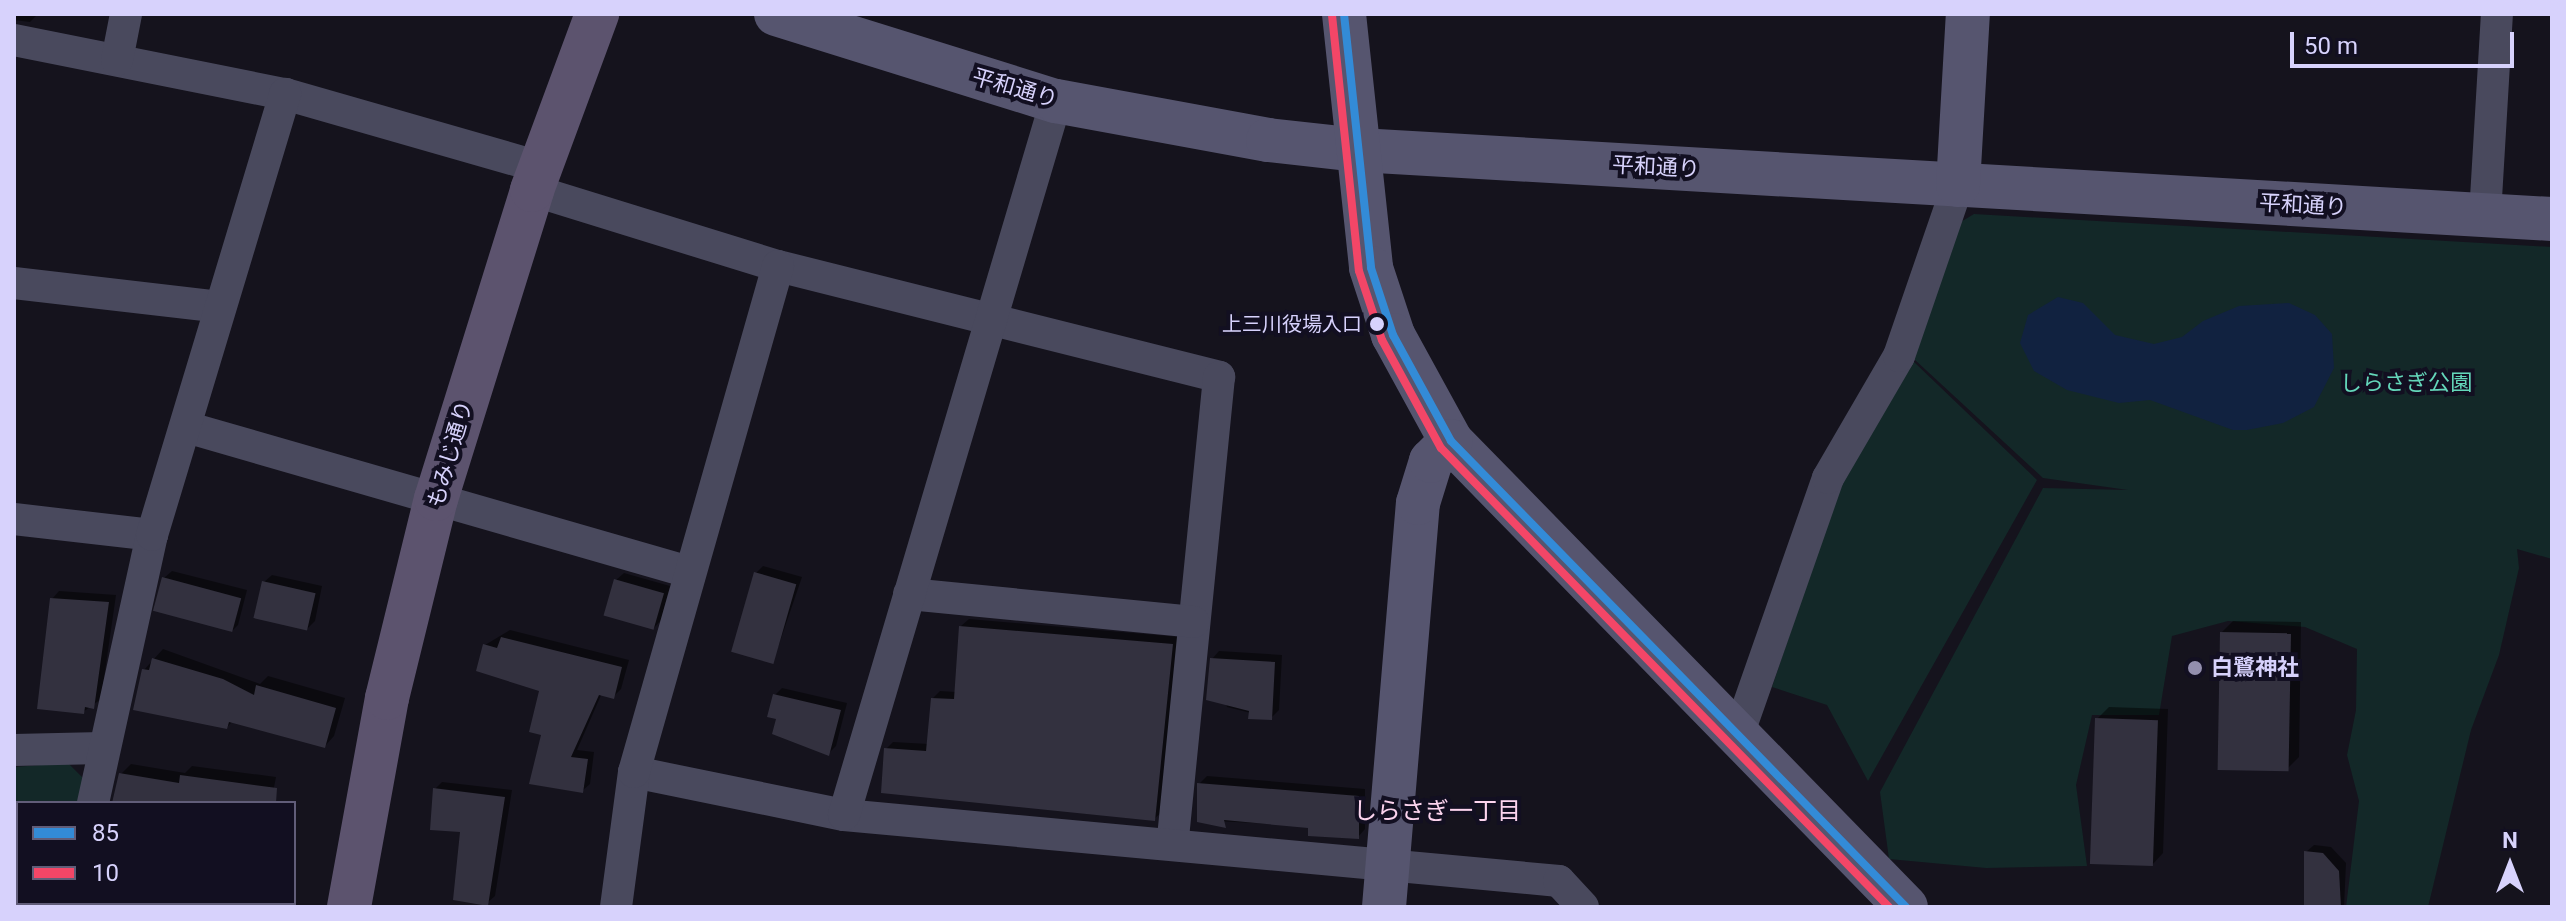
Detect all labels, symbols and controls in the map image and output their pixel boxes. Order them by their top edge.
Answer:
scale bar [2294,16,2518,66]
text: 50 m [2304,32,2358,60]
street label: 平和通り [969,63,1061,113]
street label: 平和通り [1611,152,1701,182]
street label: 平和通り [2258,190,2348,220]
place label: 上三川役場入口 [1222,312,1362,336]
marker: 上三川役場入口 [1369,316,1385,332]
park label: しらさぎ公園 [2340,370,2472,396]
street label: もみじ通り [422,397,478,511]
place label: 白鷺神社 [2211,655,2299,681]
marker: 白鷺神社 [2186,659,2204,677]
district label: しらさぎ一丁目 [1353,798,1521,826]
legend [16,801,296,905]
text: 85 [92,819,119,847]
north arrow [2470,825,2550,905]
text: N [2502,828,2518,853]
text: 10 [92,859,119,887]

